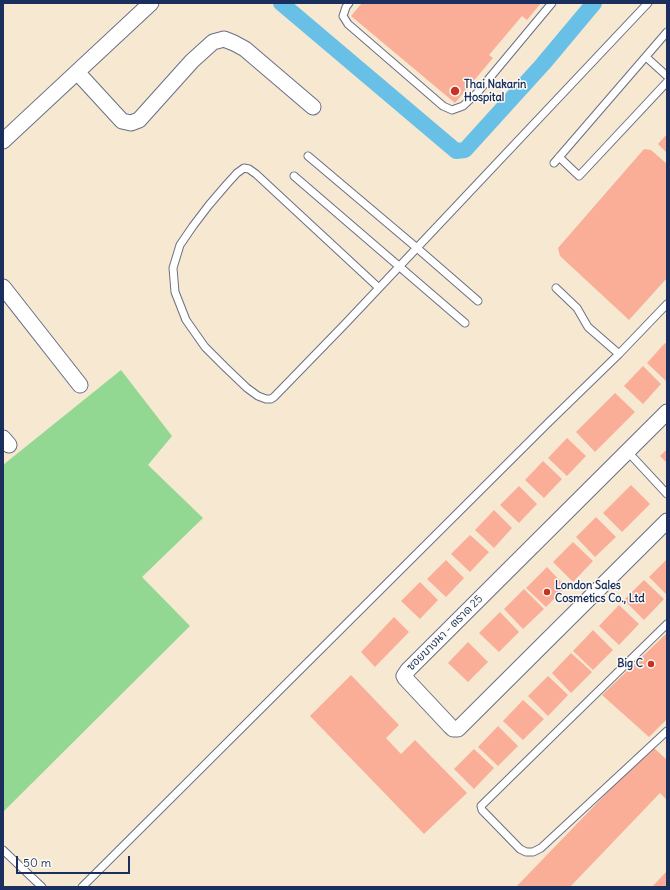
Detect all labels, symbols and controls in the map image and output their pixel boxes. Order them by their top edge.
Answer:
place label: Thai Nakarin Hospital [464,78,526,104]
marker: Thai Nakarin Hospital [449,85,461,97]
place label: London Sales Cosmetics Co., Ltd [555,579,645,605]
marker: London Sales Cosmetics Co., Ltd [542,587,552,597]
street label: ซอยบางนา - ตราด 25 [404,592,486,674]
place label: Big C [617,657,643,671]
marker: Big C [646,659,656,669]
scale bar [18,848,132,874]
text: 50 m [23,855,51,870]

